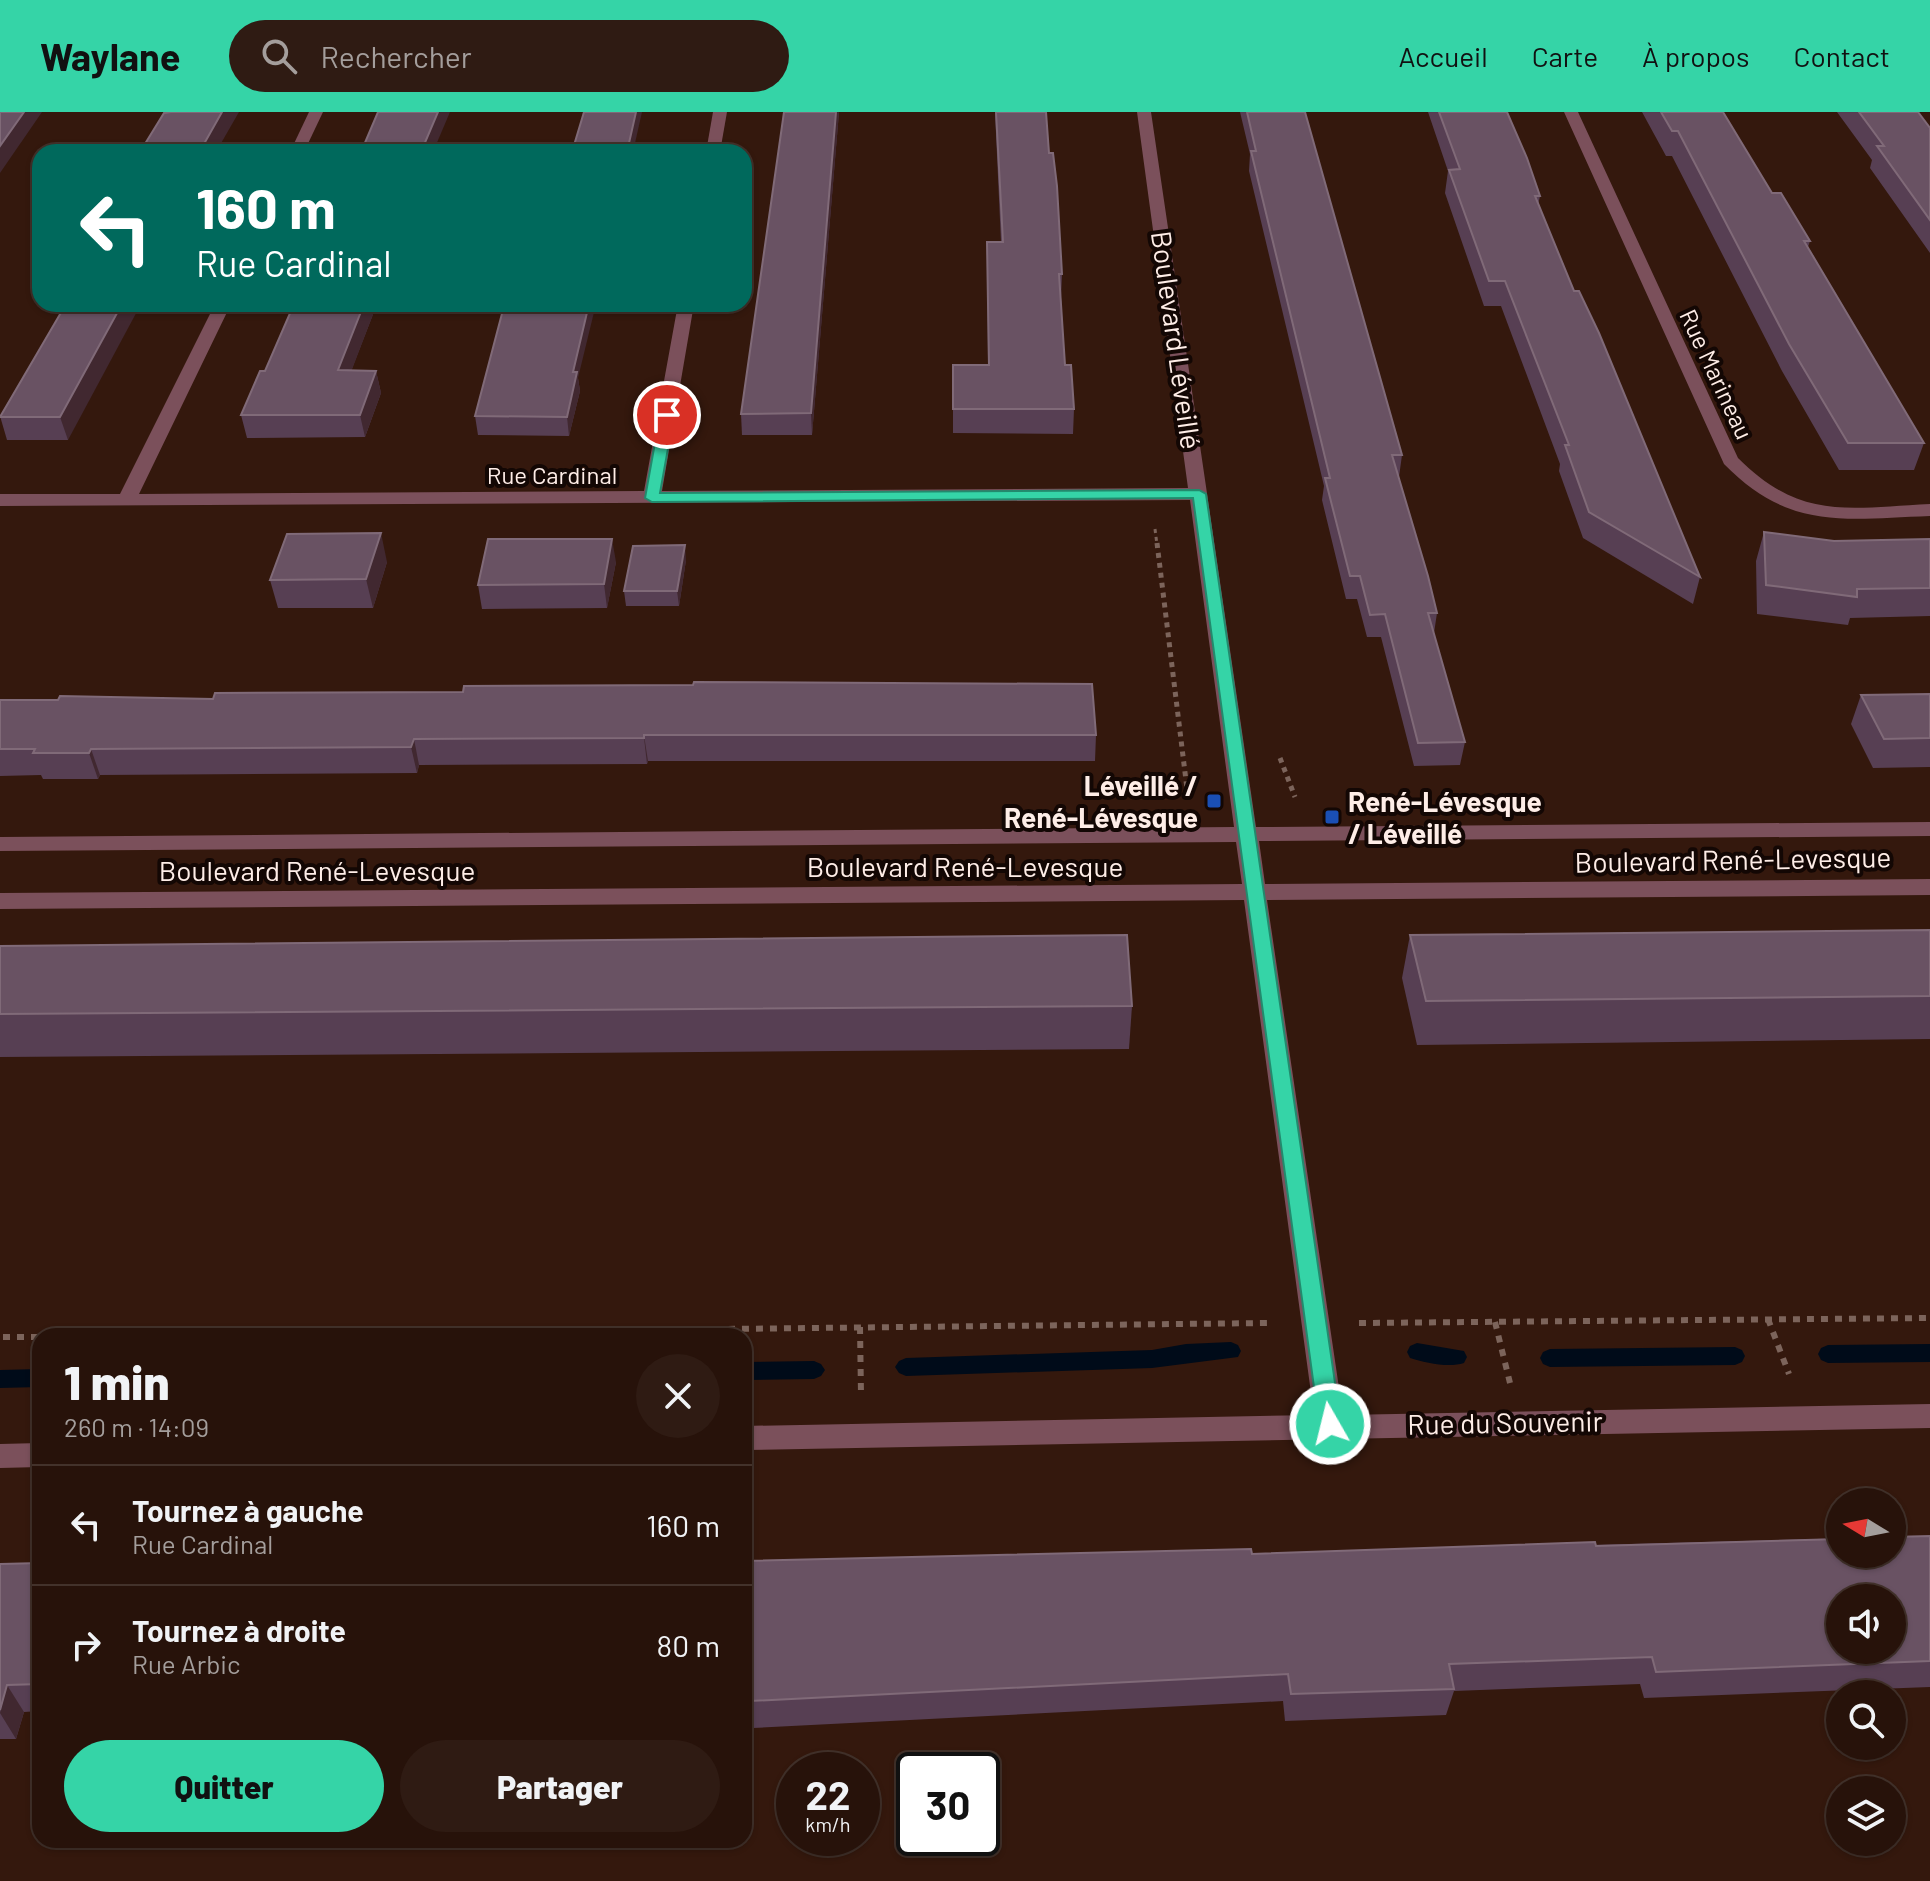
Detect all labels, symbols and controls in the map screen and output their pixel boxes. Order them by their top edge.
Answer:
search box [229,20,789,92]
text: Waylane [40,33,181,79]
icon: search [257,34,301,78]
text: Rechercher [321,38,472,74]
text: Accueil [1398,39,1488,73]
text: Carte [1532,39,1598,73]
text: À propos [1642,39,1749,73]
text: Contact [1793,39,1890,73]
text: 160 m [196,173,336,240]
icon: left [64,176,168,280]
street label: Boulevard Léveillé [1145,229,1209,451]
text: Rue Cardinal [196,241,392,284]
street label: Rue Marineau [1674,304,1760,444]
pin [633,381,701,449]
icon: arrive [645,393,689,437]
street label: Rue Cardinal [487,460,617,489]
place label: Léveillé / René-Lévesque [1004,768,1198,834]
place label: René-Lévesque / Léveillé [1348,784,1542,850]
marker: Léveillé / René-Lévesque [1205,792,1223,810]
marker: René-Lévesque / Léveillé [1323,808,1341,826]
street label: Boulevard René-Levesque [1574,839,1892,879]
street label: Boulevard René-Levesque [807,849,1123,883]
street label: Boulevard René-Levesque [159,853,475,887]
text: 1 min [64,1352,170,1410]
button: close [636,1354,720,1438]
position arrow [1288,1382,1372,1466]
street label: Rue du Souvenir [1407,1403,1603,1441]
text: 260 m · 14:09 [64,1411,209,1442]
north arrow [1826,1488,1906,1568]
map controls [1826,1488,1906,1856]
text: Tournez à gauche [132,1492,364,1528]
icon: left [64,1503,108,1547]
text: 160 m [646,1507,720,1543]
text: Rue Cardinal [132,1528,273,1559]
button: sound [1826,1584,1906,1664]
text: Tournez à droite [132,1612,346,1648]
icon: right [64,1623,108,1667]
text: 80 m [657,1627,720,1663]
text: Rue Arbic [132,1648,241,1679]
button: search [1826,1680,1906,1760]
button: Quitter [64,1740,384,1832]
button: Partager [400,1740,720,1832]
speed limit sign: 30 [896,1752,1000,1856]
text: 22 [806,1770,850,1818]
button: layers [1826,1776,1906,1856]
text: km/h [805,1812,851,1836]

